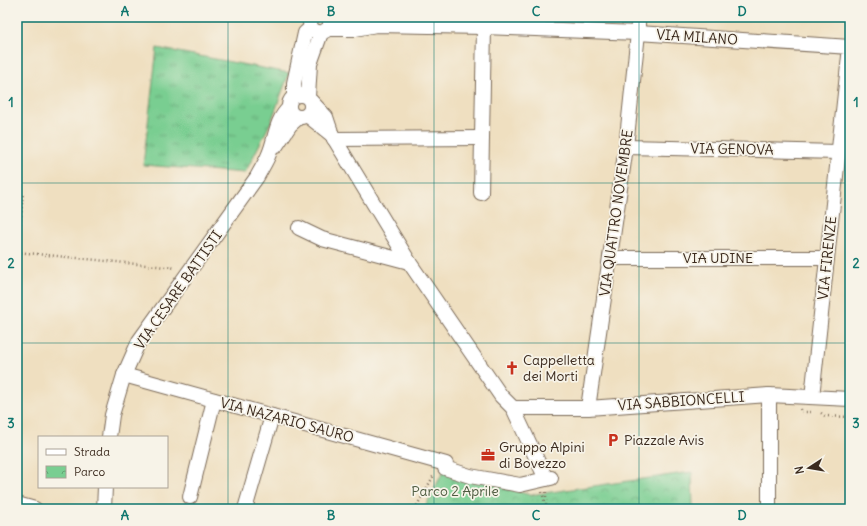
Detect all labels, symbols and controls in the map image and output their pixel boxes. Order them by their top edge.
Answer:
text: A [121,3,130,20]
text: B [327,3,336,20]
text: C [532,3,541,20]
text: D [737,3,747,20]
street label: VIA MILANO [656,25,739,49]
text: 1 [8,94,14,111]
text: 1 [853,94,859,111]
street label: VIA QUATTRO NOVEMBRE [595,128,637,298]
street label: VIA GENOVA [690,139,774,159]
street label: VIA FIRENZE [814,215,840,301]
street label: VIA CESARE BATTISTI [130,227,226,353]
street label: VIA UDINE [683,249,753,267]
text: 2 [7,255,15,272]
text: 2 [852,255,860,272]
place label: Cappelletta dei Morti [523,351,595,385]
church icon: Cappelletta dei Morti [504,360,520,376]
street label: VIA SABBIONCELLI [617,388,745,414]
street label: VIA NAZARIO SAURO [218,393,356,447]
text: 3 [7,415,15,432]
text: 3 [852,415,860,432]
place label: Piazzale Avis [624,431,704,449]
parking icon: Piazzale Avis [605,432,621,448]
legend [38,436,168,488]
place label: Gruppo Alpini di Bovezzo [499,438,585,472]
text: Strada [74,444,110,459]
office icon: Gruppo Alpini di Bovezzo [480,447,496,463]
north arrow [789,448,829,488]
text: Parco [74,464,106,479]
text: N [792,465,807,475]
park label: Parco 2 Aprile [411,482,499,500]
text: A [121,507,130,524]
text: B [327,507,336,524]
text: C [532,507,541,524]
text: D [737,507,747,524]

